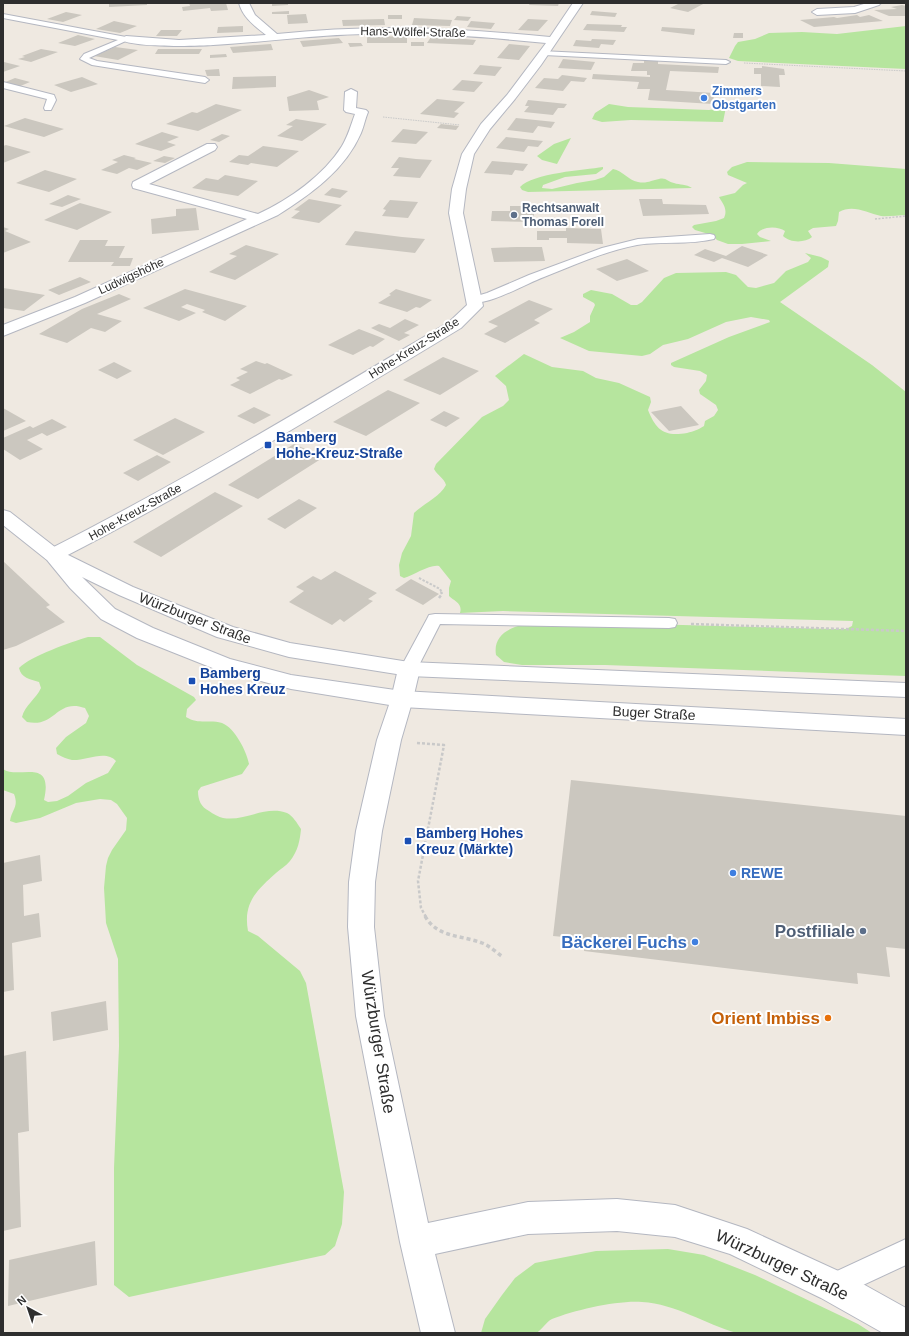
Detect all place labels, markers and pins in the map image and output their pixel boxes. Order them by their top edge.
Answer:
place label: Zimmers Obstgarten [712,84,776,112]
marker: Zimmers Obstgarten [699,93,709,103]
place label: Rechtsanwalt Thomas Forell [522,201,604,229]
marker: Rechtsanwalt Thomas Forell [509,210,519,220]
place label: Bamberg Hohe-Kreuz-Straße [276,429,403,461]
marker: Bamberg Hohe-Kreuz-Straße [263,440,273,450]
place label: Bamberg Hohes Kreuz [200,665,286,697]
marker: Bamberg Hohes Kreuz [187,676,197,686]
place label: Bamberg Hohes Kreuz (Märkte) [416,825,524,857]
marker: Bamberg Hohes Kreuz (Märkte) [403,836,413,846]
place label: REWE [741,865,783,881]
marker: REWE [728,868,738,878]
place label: Postfiliale [775,922,855,941]
marker: Postfiliale [858,926,868,936]
place label: Bäckerei Fuchs [561,933,687,952]
marker: Bäckerei Fuchs [690,937,700,947]
place label: Orient Imbiss [711,1009,820,1028]
marker: Orient Imbiss [823,1013,833,1023]

